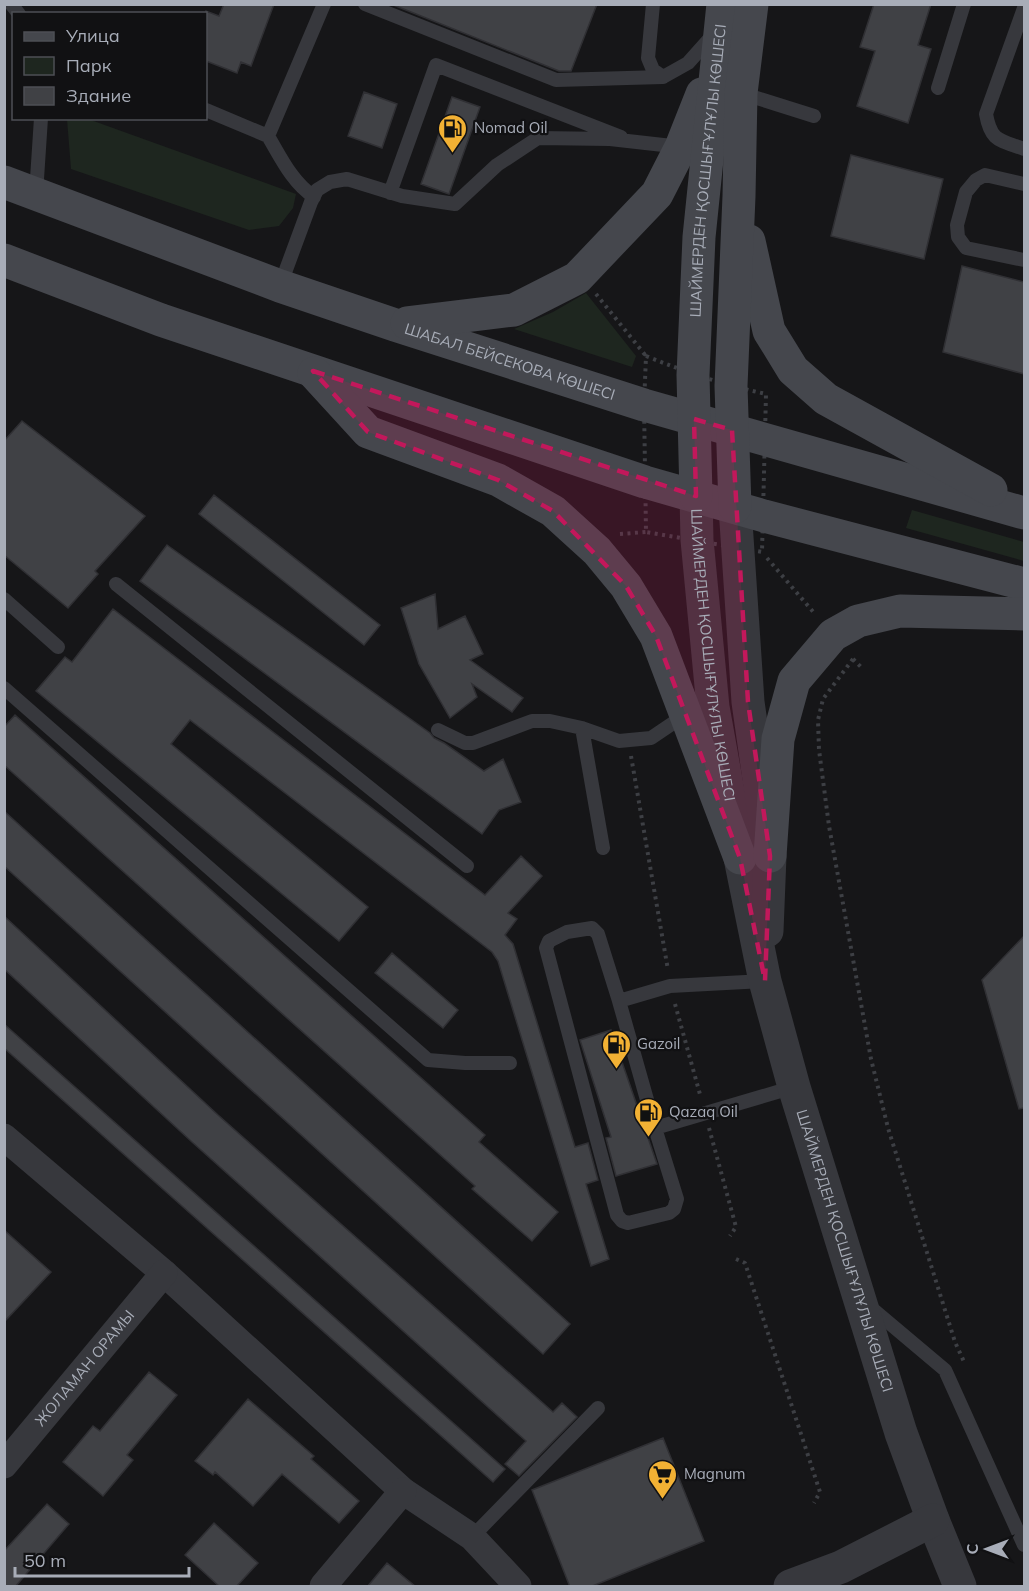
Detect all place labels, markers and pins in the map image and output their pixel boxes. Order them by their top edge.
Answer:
fuel station icon: Nomad Oil [437,112,469,154]
place label: Nomad Oil [474,118,548,137]
fuel station icon: Gazoil [600,1028,632,1070]
place label: Gazoil [637,1034,680,1053]
fuel station icon: Qazaq Oil [632,1096,664,1138]
place label: Qazaq Oil [669,1102,738,1121]
supermarket icon: Magnum [647,1458,679,1500]
place label: Magnum [684,1464,746,1483]

